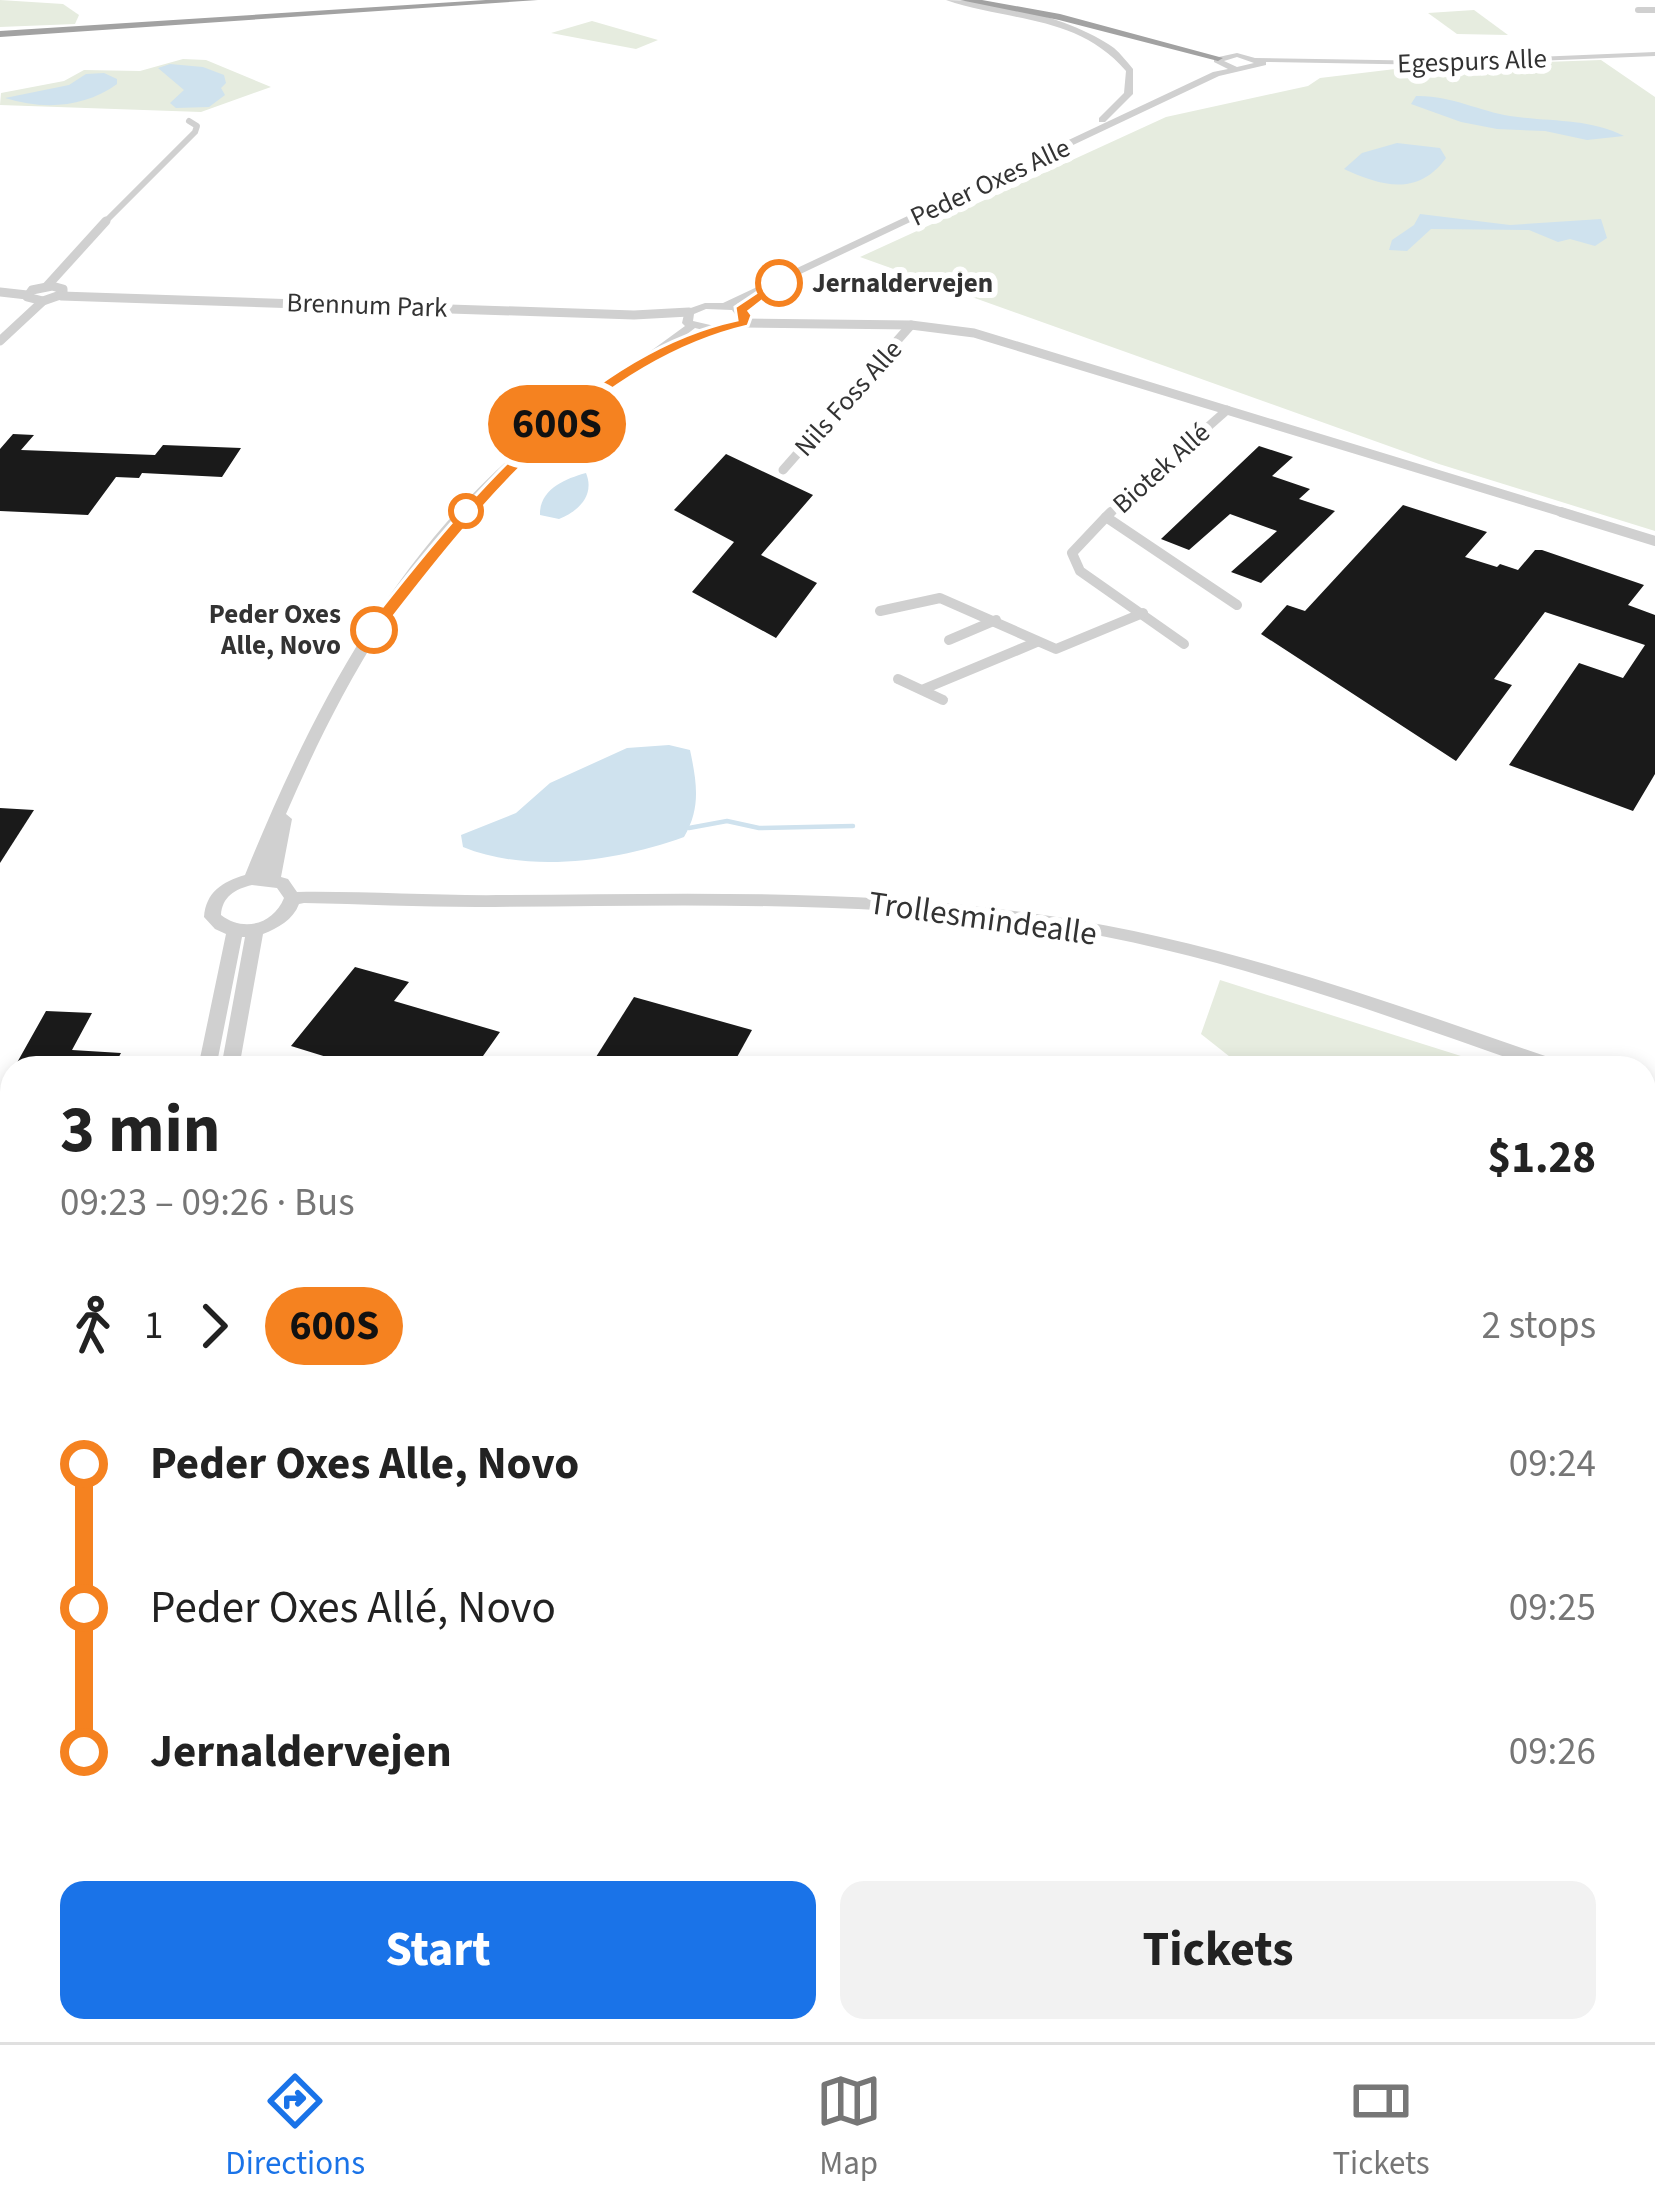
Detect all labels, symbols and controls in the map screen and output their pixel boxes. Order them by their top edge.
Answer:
street label: Egespurs Alle [1397,39,1547,84]
street label: Peder Oxes Alle [904,128,1077,237]
marker: Jernaldervejen [757,261,801,305]
place label: Jernaldervejen [812,264,993,303]
street label: Brennum Park [286,283,449,328]
street label: Nils Foss Alle [785,331,911,465]
line badge: 600S [473,385,641,463]
text: 600S [512,394,602,454]
street label: Biotek Allé [1104,414,1219,523]
unlabelled marker [450,495,482,527]
place label: Peder Oxes Alle, Novo [209,595,341,665]
marker: Peder Oxes Alle, Novo [352,608,396,652]
street label: Trollesmindealle [866,879,1100,958]
text: 3 min [60,1083,221,1177]
text: $1.28 [1487,1126,1596,1190]
text: 09:23 – 09:26 · Bus [60,1175,355,1231]
icon: walk [60,1293,126,1359]
icon: forward [181,1293,247,1359]
text: 600S [289,1296,379,1356]
text: 1 [144,1298,163,1354]
text: 2 stops [1482,1298,1596,1354]
text: Peder Oxes Alle, Novo [150,1432,579,1496]
text: 09:24 [1509,1436,1596,1492]
text: Peder Oxes Allé, Novo [150,1576,556,1640]
text: 09:25 [1509,1580,1596,1636]
text: Jernaldervejen [150,1720,452,1784]
text: 09:26 [1509,1724,1596,1780]
button: Start [60,1881,816,2019]
button: Tickets [840,1881,1596,2019]
tab: Directions [225,2068,365,2187]
tab: Map [816,2068,882,2187]
tab: Tickets [1332,2068,1430,2187]

